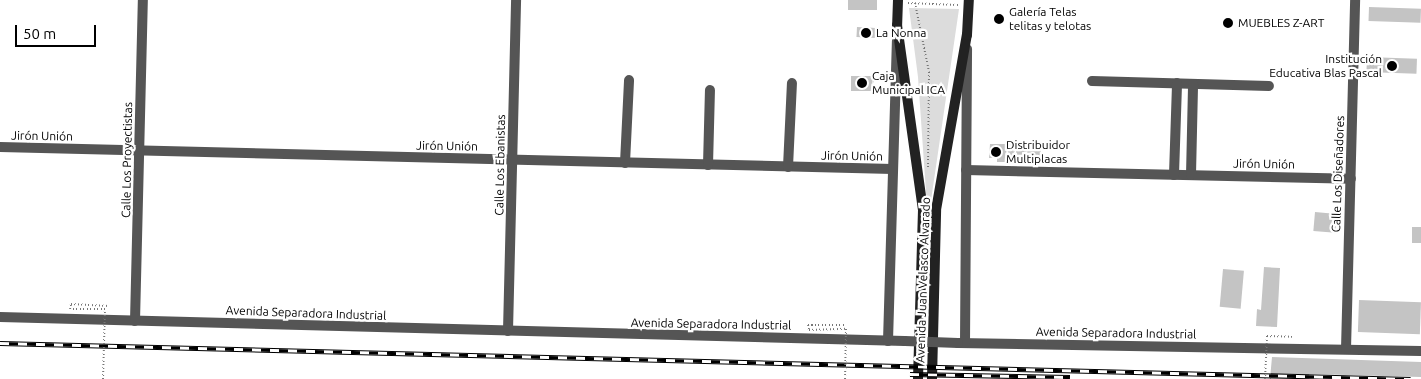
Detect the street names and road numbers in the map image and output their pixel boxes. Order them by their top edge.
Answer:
street label: Calle Los Proyectistas [119,102,135,218]
street label: Calle Los Ebanistas [492,114,508,216]
street label: Calle Los Diseñadores [1329,115,1347,233]
street label: Jirón Unión [11,128,73,144]
street label: Jirón Unión [416,138,478,154]
street label: Jirón Unión [821,148,883,164]
street label: Jirón Unión [1233,156,1295,172]
street label: Avenida Juan Velasco Alvarado [913,197,933,363]
street label: Avenida Separadora Industrial [225,303,387,323]
street label: Avenida Separadora Industrial [631,315,791,333]
street label: Avenida Separadora Industrial [1036,324,1196,342]

